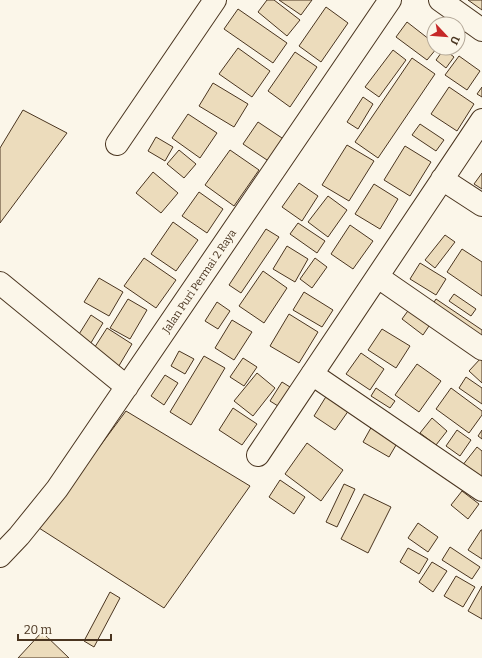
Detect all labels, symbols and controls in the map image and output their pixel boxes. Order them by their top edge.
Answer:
north arrow [426,16,466,56]
text: U [447,34,462,47]
street label: Jalan Puri Permai 2 Raya [159,227,239,337]
scale bar [18,616,111,642]
text: 20 m [24,623,53,637]

